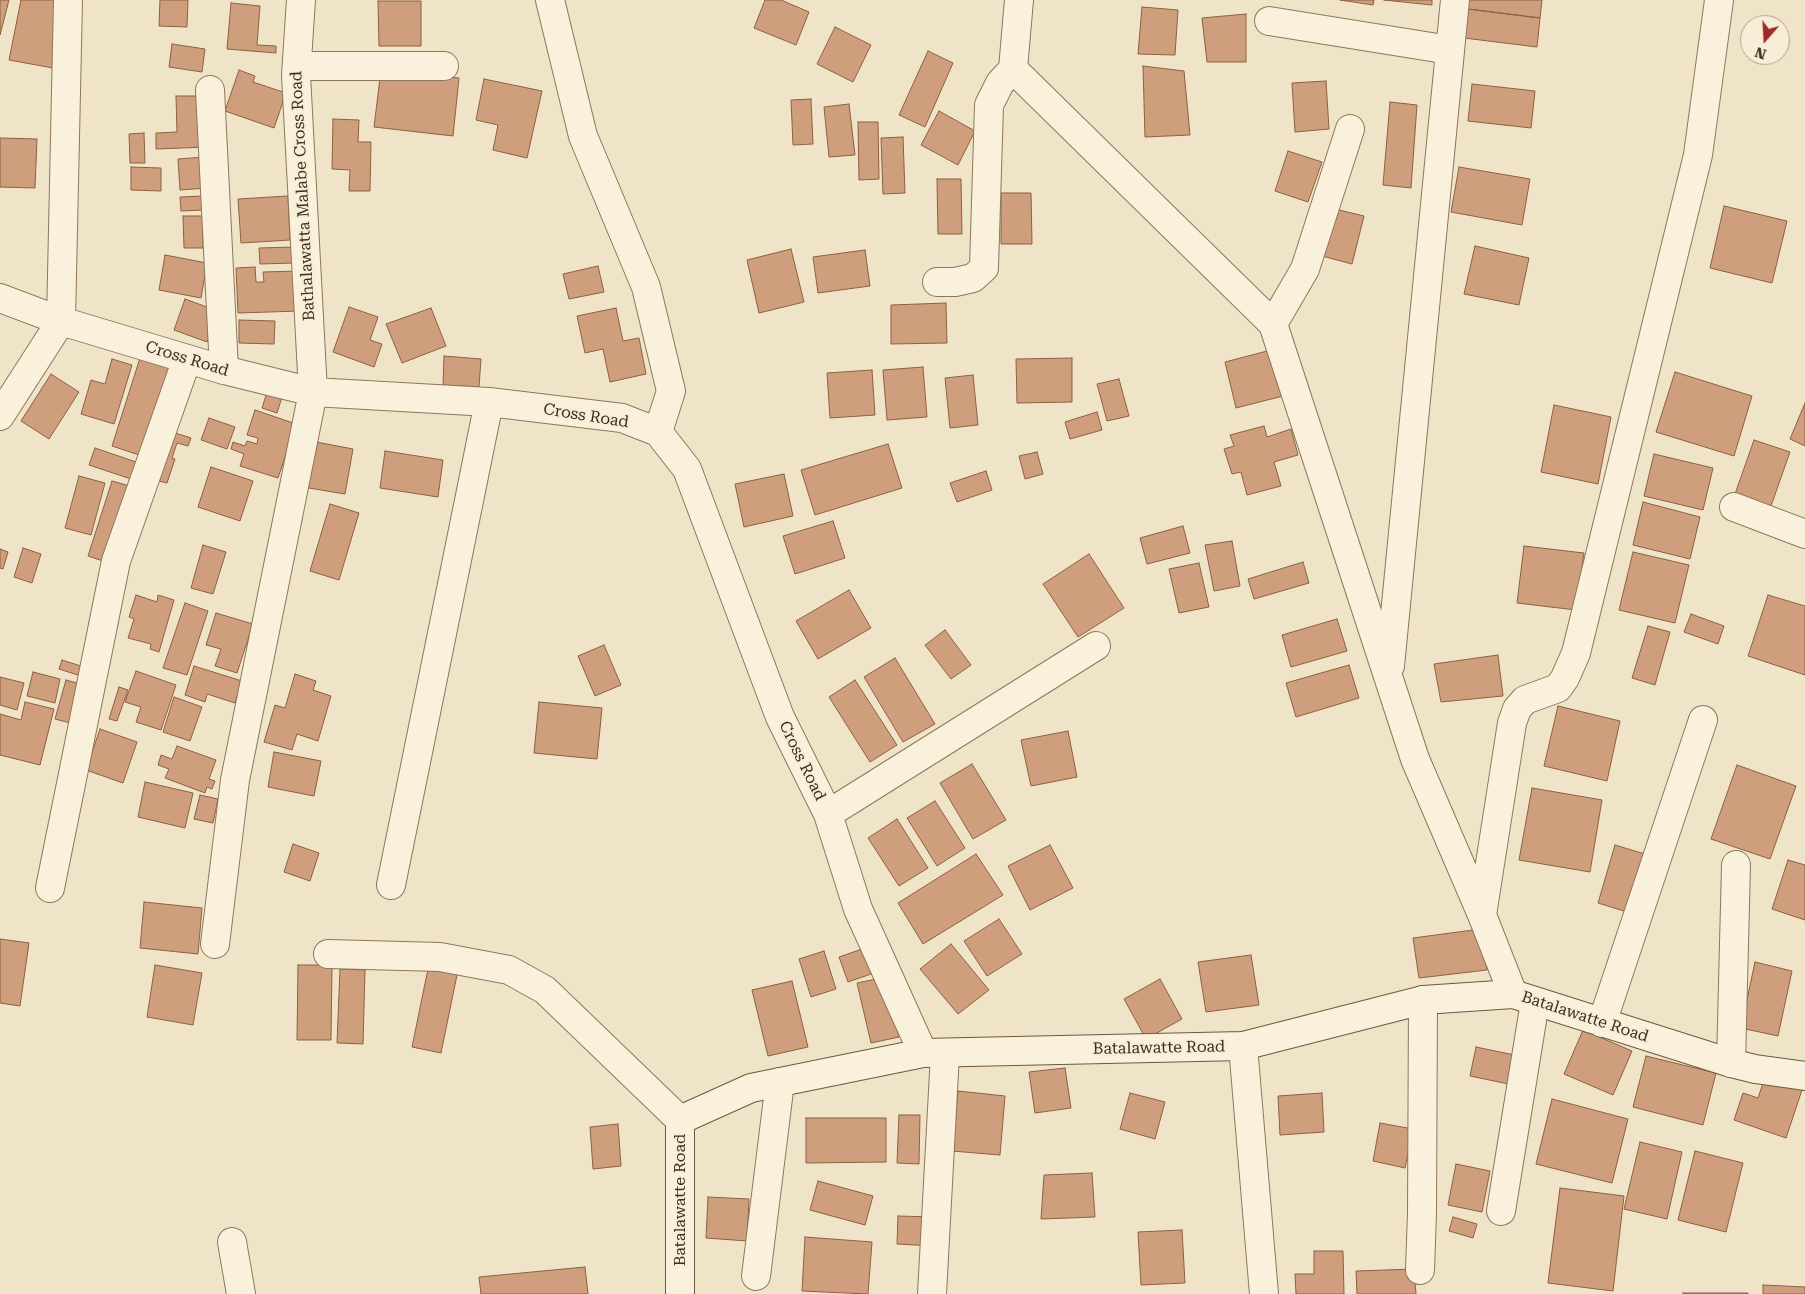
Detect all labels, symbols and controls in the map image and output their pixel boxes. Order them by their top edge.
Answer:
north arrow [1740,15,1790,65]
text: N [1753,44,1768,63]
street label: Bathalawatta Malabe Cross Road [287,70,319,322]
street label: Cross Road [143,337,231,381]
street label: Cross Road [542,400,630,432]
street label: Cross Road [774,718,830,804]
street label: Batalawatte Road [1519,987,1651,1047]
street label: Batalawatte Road [1093,1037,1225,1059]
street label: Batalawatte Road [670,1134,690,1266]

